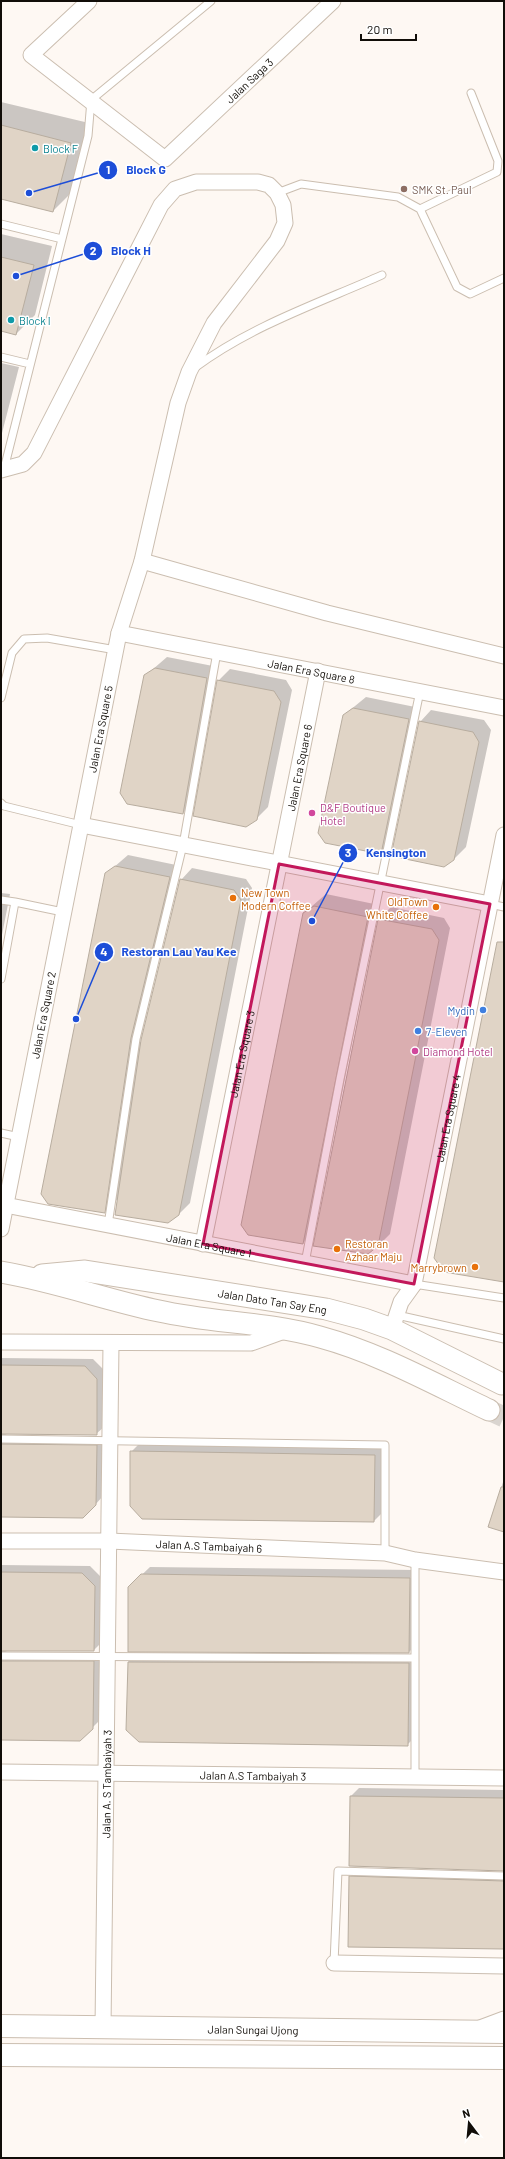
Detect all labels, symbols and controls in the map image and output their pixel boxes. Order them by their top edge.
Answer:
scale bar [361,16,416,42]
text: 20 m [367,22,393,36]
street label: Jalan Saga 3 [223,55,275,105]
place label: Block F [43,142,78,155]
marker: Block F [30,143,40,153]
callout: Block G [98,158,174,182]
text: 1 [106,162,110,176]
text: Block G [126,162,166,176]
place label: SMK St. Paul [412,183,471,196]
marker: SMK St. Paul [399,184,409,194]
callout: Block H [83,239,159,263]
text: 2 [90,243,97,257]
text: Block H [111,243,151,257]
place label: Block I [19,314,51,327]
marker: Block I [6,315,16,325]
street label: Jalan Era Square 8 [267,656,356,685]
street label: Jalan Era Square 5 [85,684,115,774]
street label: Jalan Era Square 6 [284,723,314,812]
place label: D&F Boutique Hotel [320,801,386,827]
marker: D&F Boutique Hotel [307,808,317,818]
callout: Kensington [338,841,434,865]
text: 3 [345,845,351,859]
text: Kensington [366,845,426,859]
place label: New Town Modern Coffee [241,886,311,912]
marker: New Town Modern Coffee [228,893,238,903]
place label: OldTown White Coffee [366,895,428,921]
marker: OldTown White Coffee [431,902,441,912]
callout: Restoran Lau Yau Kee [94,940,245,964]
text: 4 [100,944,108,958]
text: Restoran Lau Yau Kee [122,944,237,958]
street label: Jalan Era Square 2 [28,970,58,1060]
place label: Mydin [448,1004,475,1017]
marker: Mydin [478,1005,488,1015]
street label: Jalan Era Square 3 [226,1009,256,1098]
place label: 7-Eleven [426,1025,467,1038]
marker: 7-Eleven [413,1026,423,1036]
place label: Diamond Hotel [423,1045,493,1058]
marker: Diamond Hotel [410,1046,420,1056]
street label: Jalan Era Square 4 [432,1073,462,1163]
street label: Jalan Era Square 1 [165,1230,253,1259]
place label: Restoran Azhaar Maju [345,1237,402,1263]
marker: Restoran Azhaar Maju [332,1244,342,1254]
place label: Marrybrown [411,1261,467,1274]
marker: Marrybrown [470,1262,480,1272]
street label: Jalan Dato Tan Say Eng [217,1286,328,1316]
street label: Jalan A.S Tambaiyah 6 [156,1537,263,1554]
street label: Jalan A. S Tambaiyah 3 [99,1730,113,1838]
street label: Jalan A.S Tambaiyah 3 [200,1768,306,1782]
street label: Jalan Sungai Ujong [208,2022,299,2036]
north arrow [449,2103,489,2143]
text: N [461,2106,471,2120]

